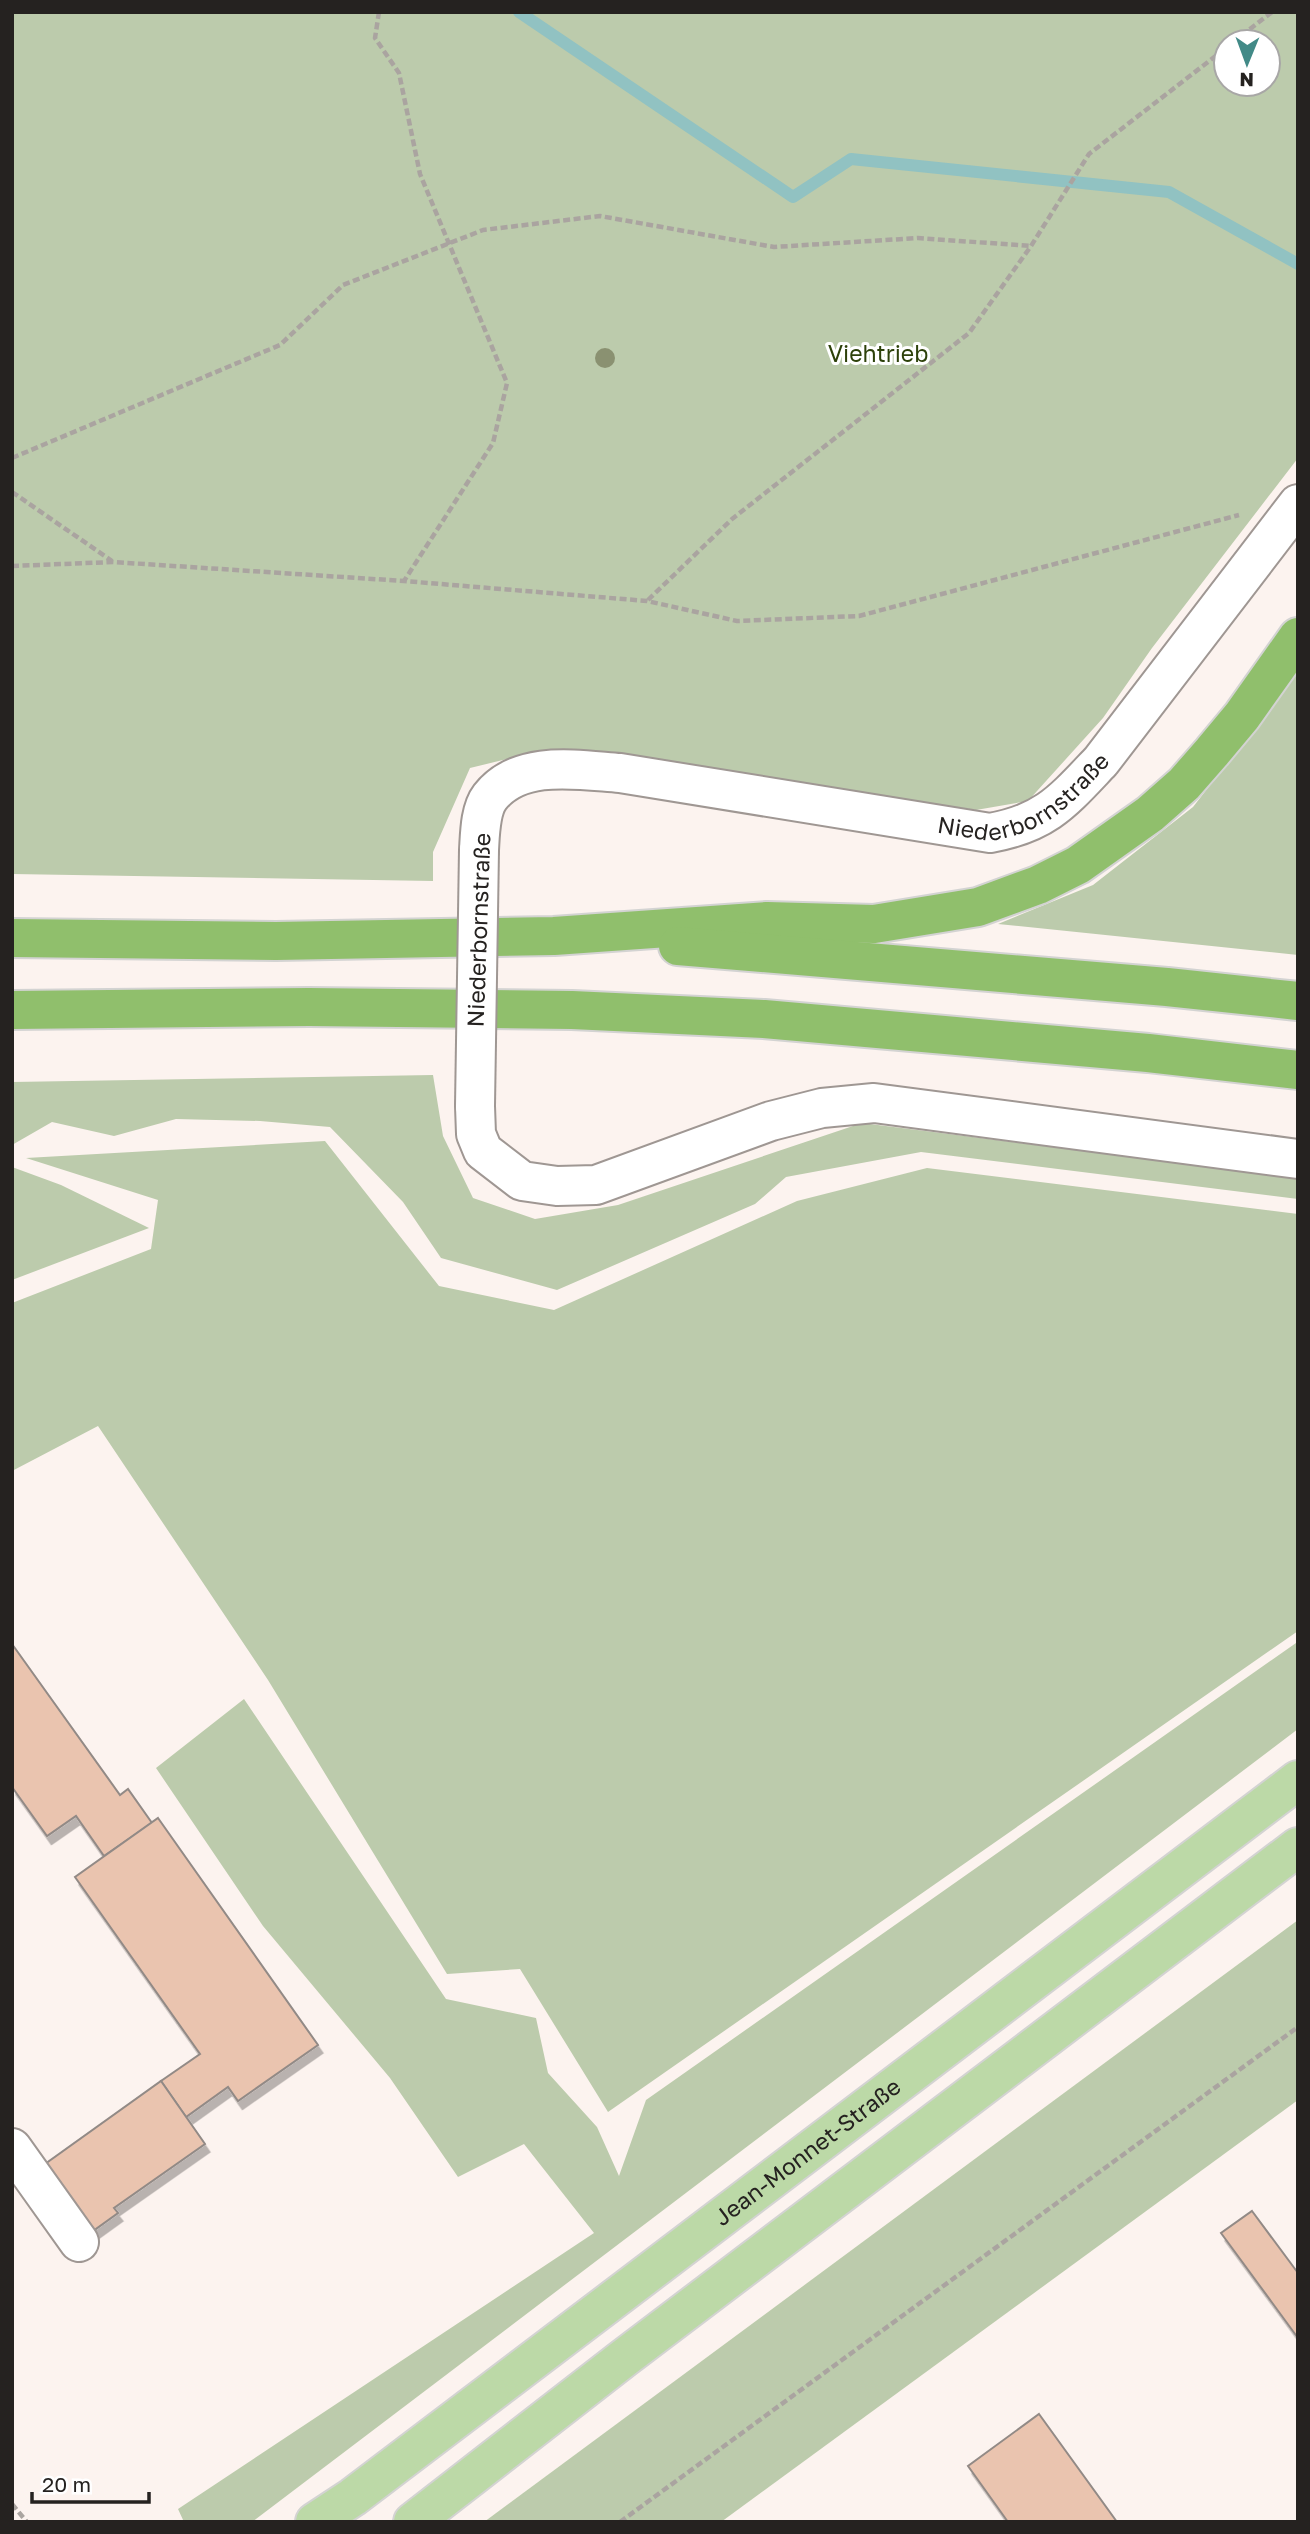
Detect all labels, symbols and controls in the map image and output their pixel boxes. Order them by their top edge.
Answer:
north arrow [1212,28,1282,98]
text: N [1239,69,1254,92]
park label: Viehtrieb [828,339,928,367]
street label: Niederbornstraße [936,746,1114,846]
street label: Niederbornstraße [461,832,495,1028]
street label: Jean-Monnet-Straße [708,2072,906,2231]
scale bar [32,2460,149,2504]
text: 20 m [42,2471,91,2497]

